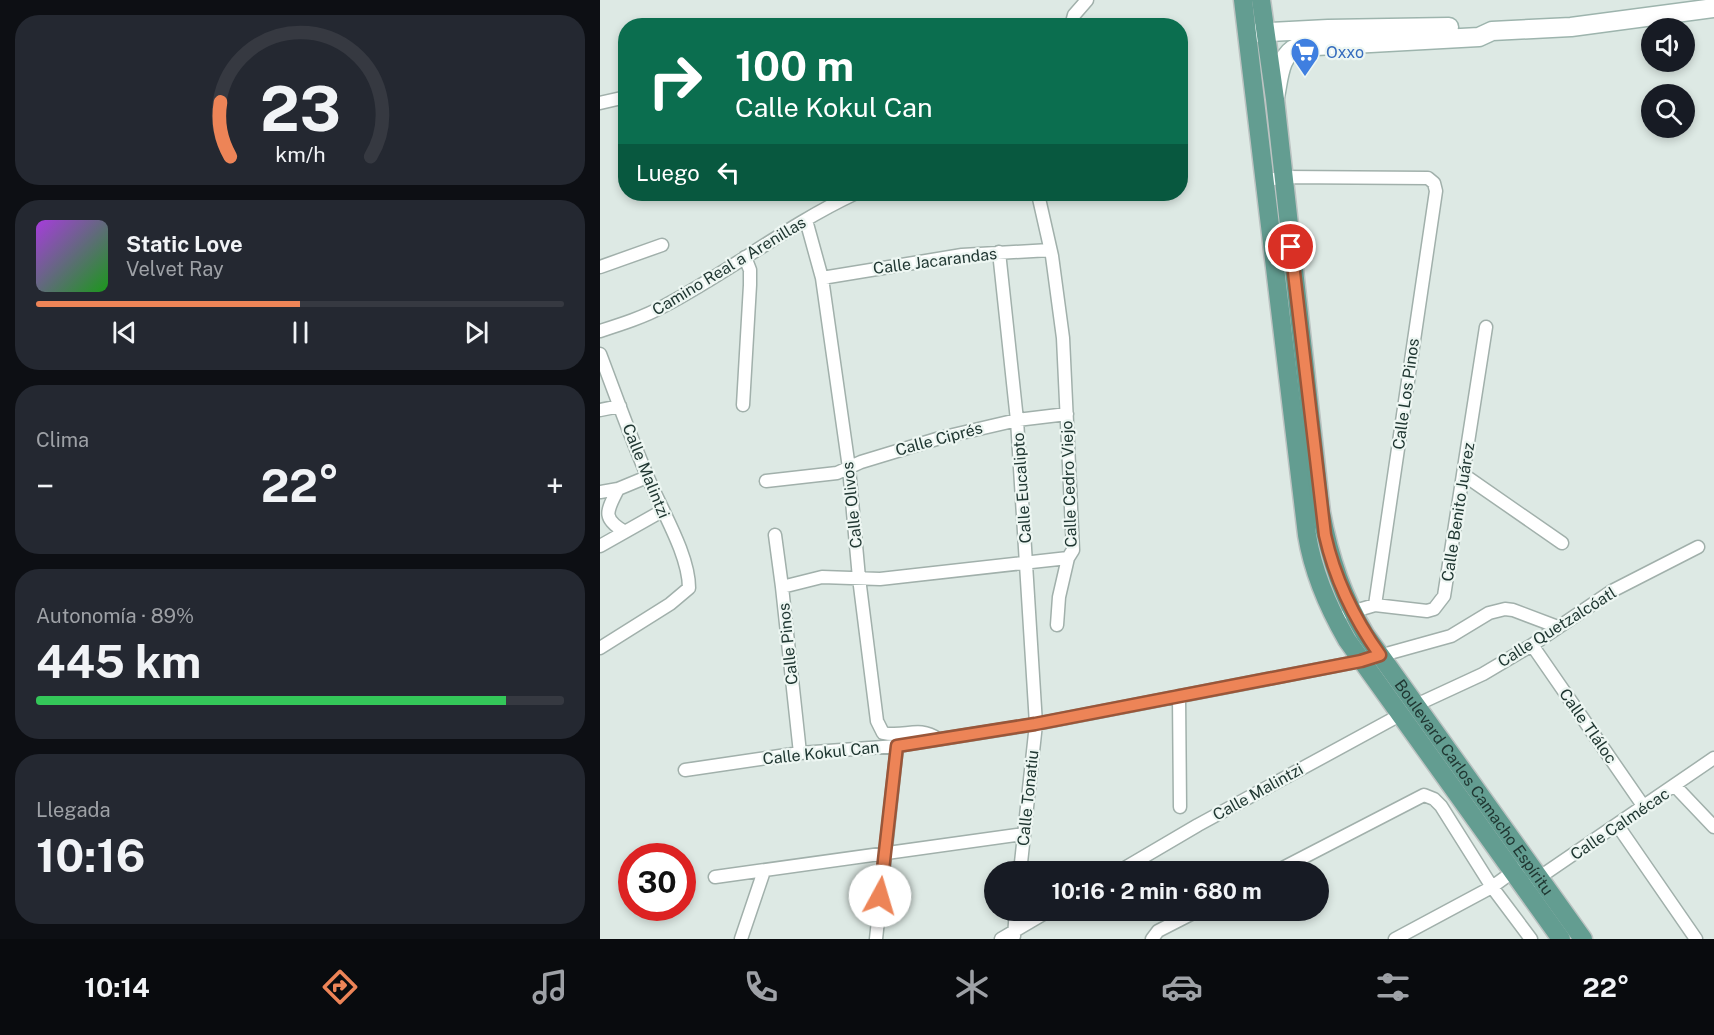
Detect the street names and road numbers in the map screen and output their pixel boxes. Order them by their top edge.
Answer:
street label: Camino Real a Arenillas [649,213,809,319]
street label: Calle Jacarandas [872,244,998,278]
street label: Calle Los Pinos [1389,337,1423,451]
street label: Calle Ciprés [893,418,985,460]
street label: Calle Cedro Viejo [1057,420,1081,548]
street label: Calle Malintzi [618,421,674,521]
street label: Calle Eucalipto [1009,432,1035,544]
street label: Calle Benito Juárez [1438,441,1478,583]
street label: Calle Olivos [838,461,866,549]
street label: Calle Quetzalcóatl [1494,583,1620,671]
street label: Calle Pinos [774,602,802,686]
street label: Boulevard Carlos Camacho Espíritu [1391,675,1558,898]
street label: Calle Tláloc [1555,685,1621,767]
street label: Calle Kokul Can [762,737,880,769]
street label: Calle Tonatiu [1014,749,1042,847]
street label: Calle Malintzi [1210,759,1306,825]
street label: Calle Calmécac [1567,784,1673,864]

